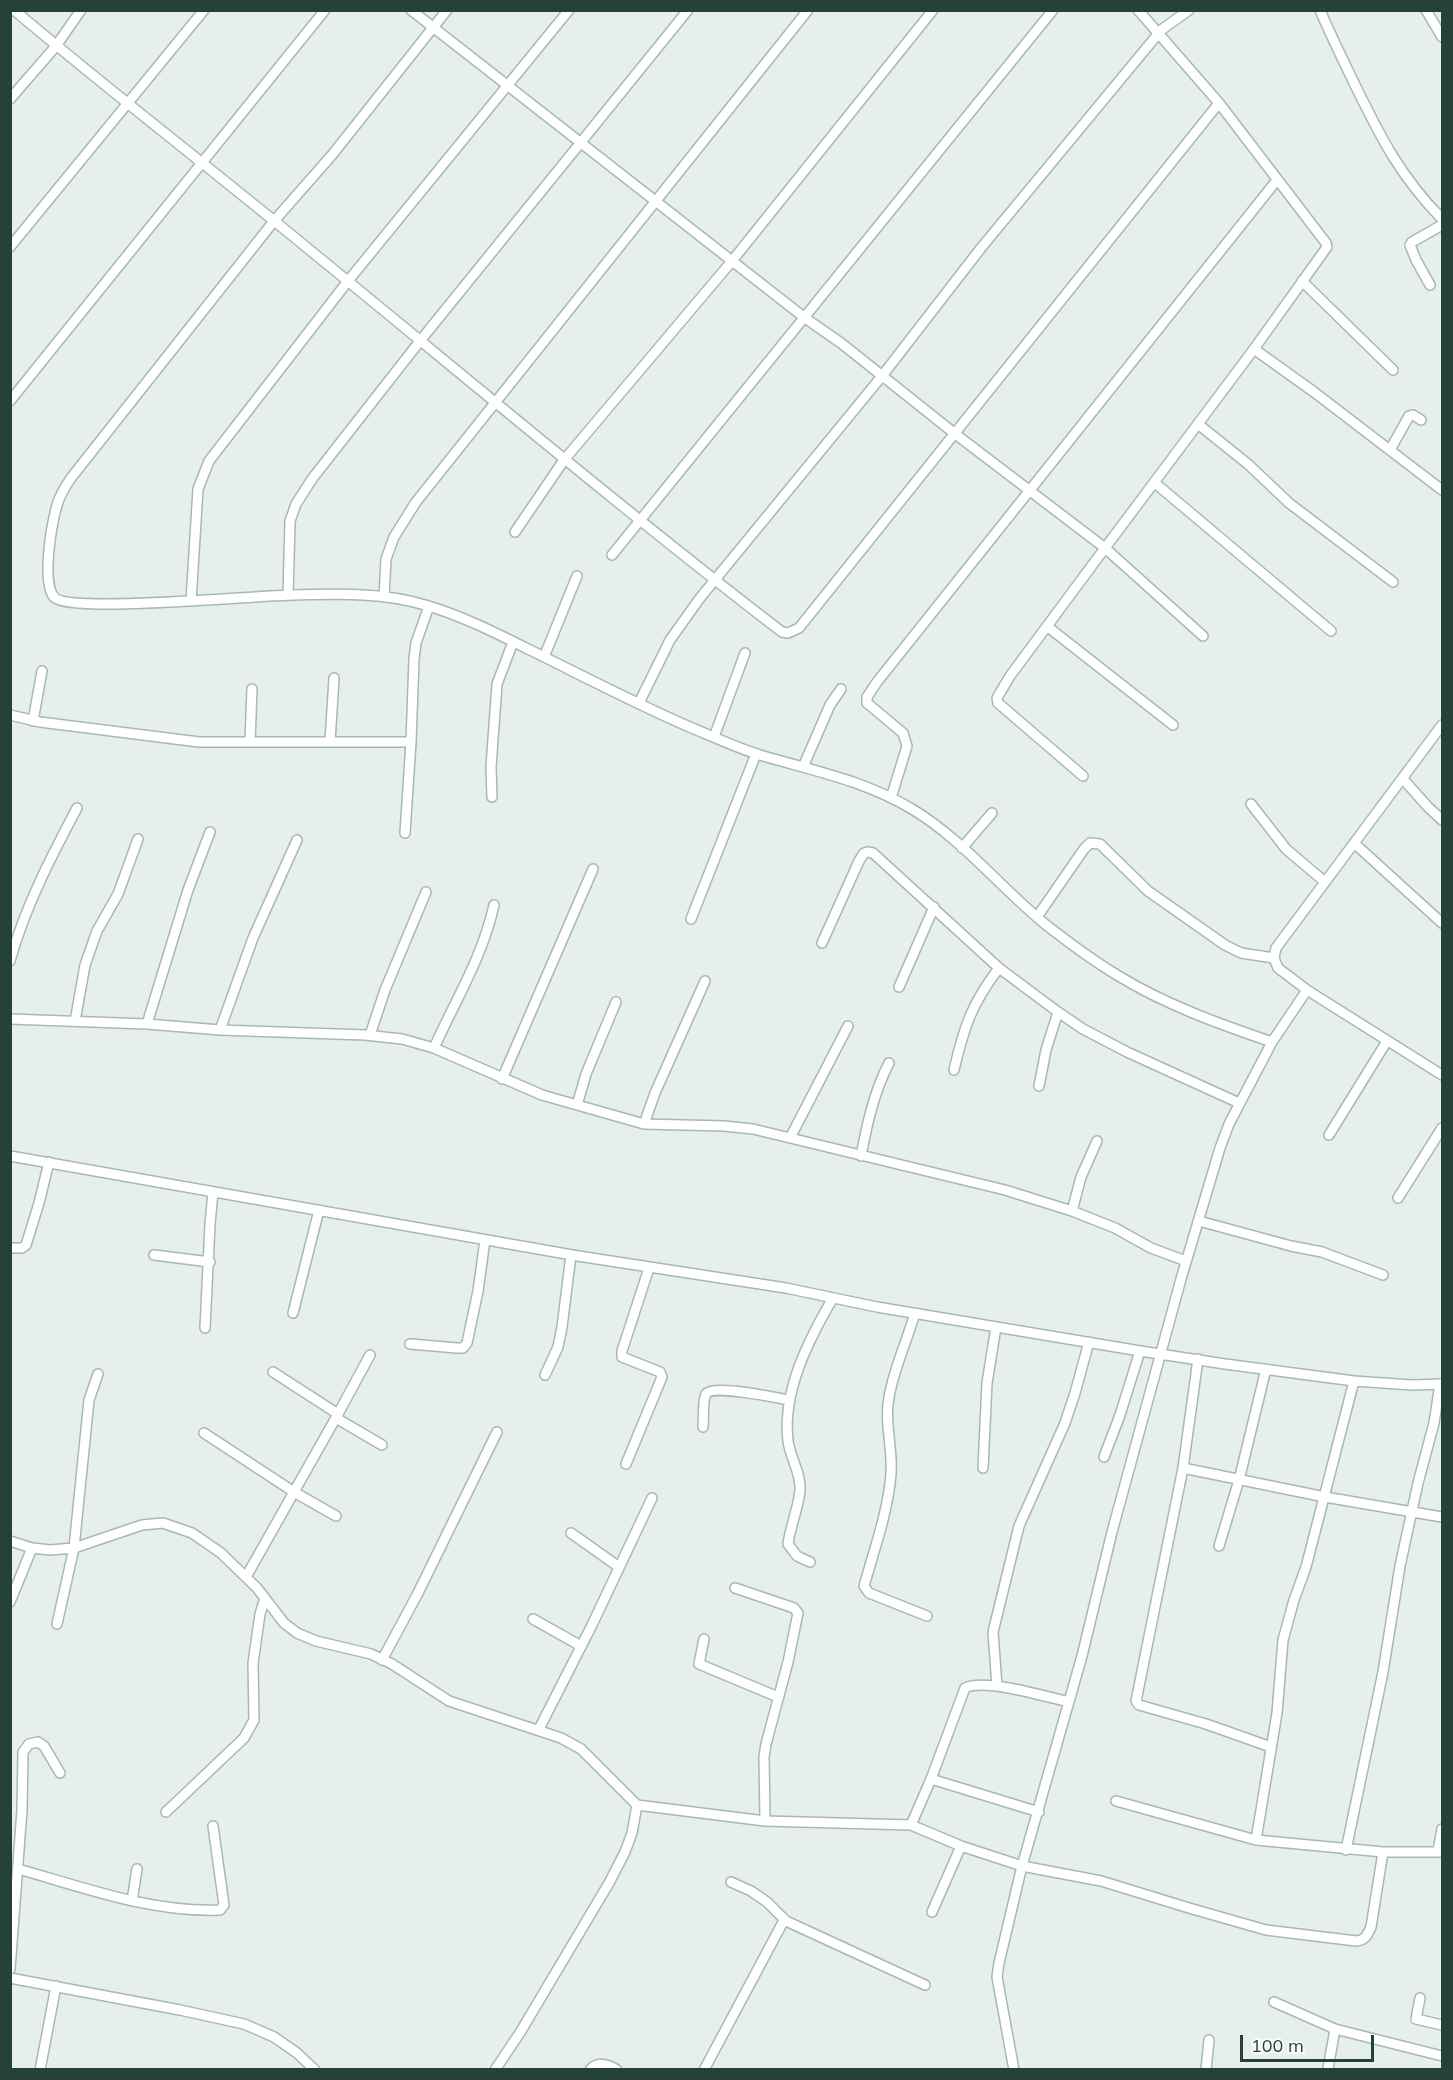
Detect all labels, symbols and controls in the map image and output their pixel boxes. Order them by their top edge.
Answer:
scale bar [1243,2023,1376,2061]
text: 100 m [1251,2034,1304,2057]

